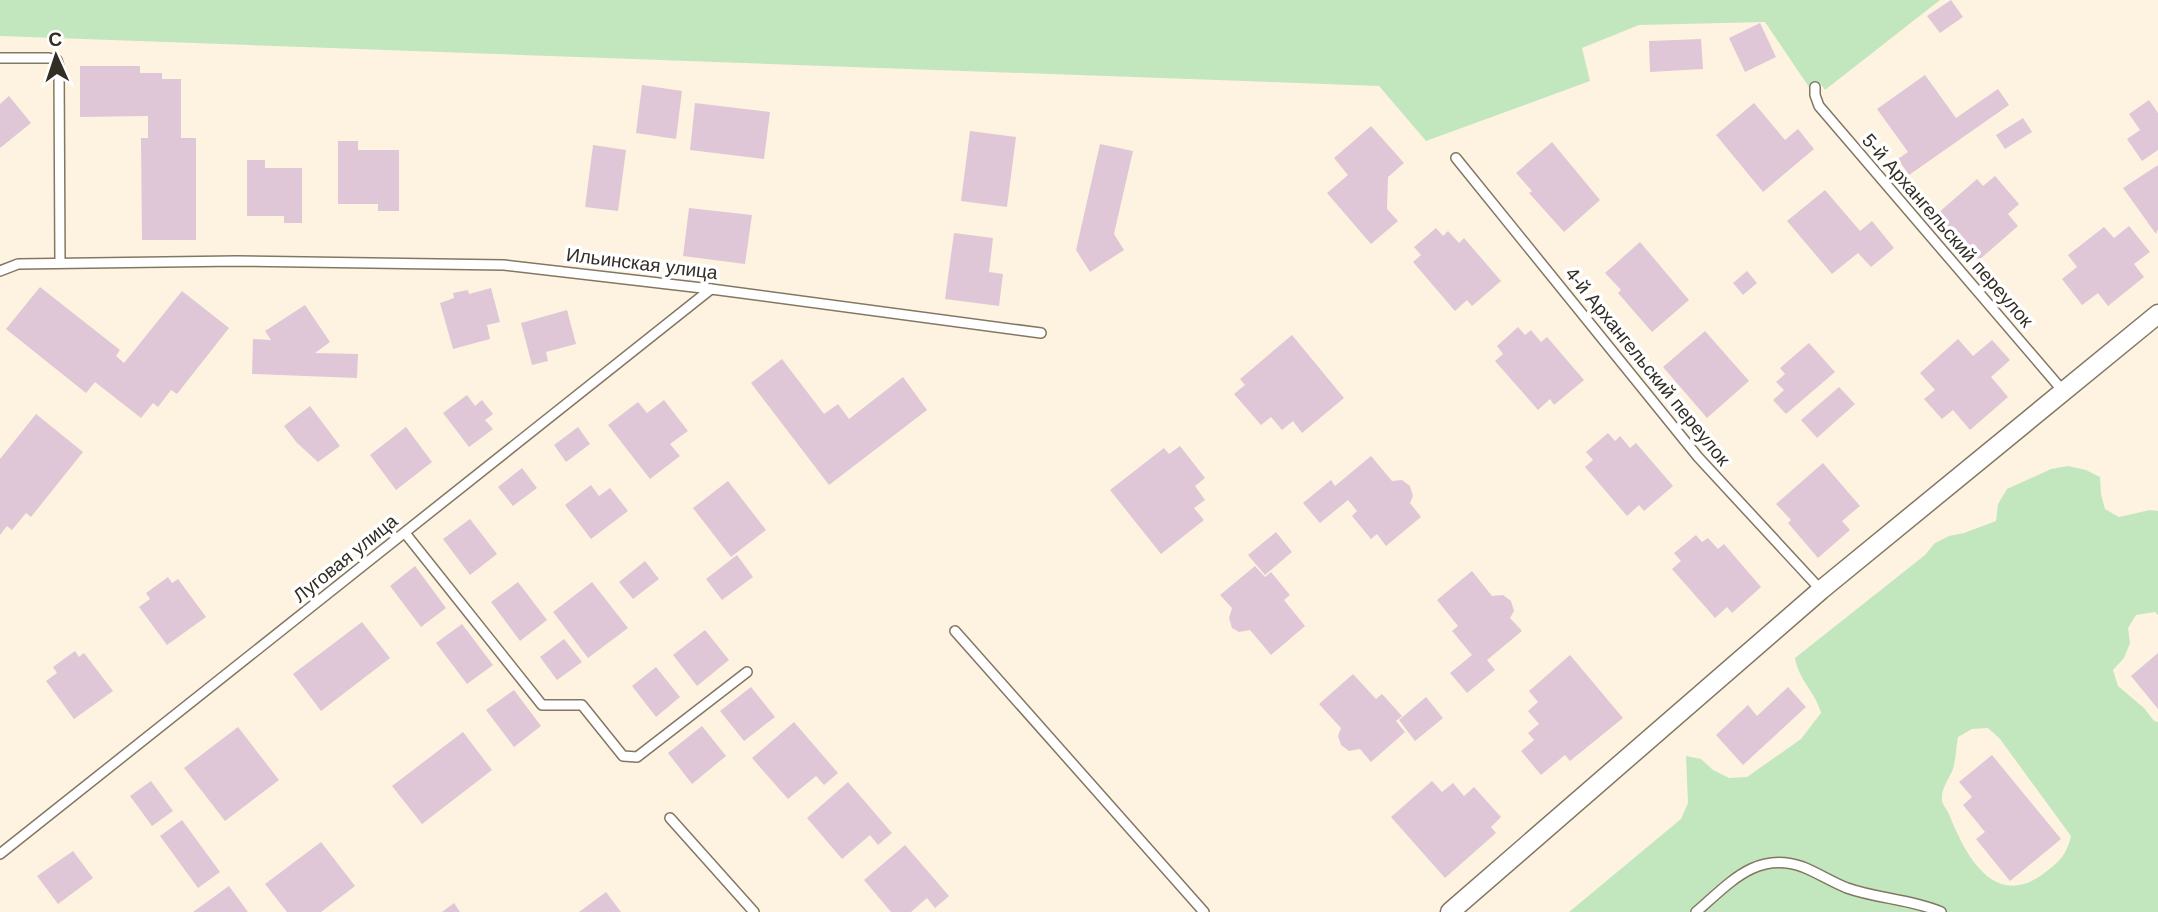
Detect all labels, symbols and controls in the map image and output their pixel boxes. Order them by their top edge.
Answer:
north arrow [21,21,91,91]
text: С [48,29,63,50]
street label: 5-й Архангельский переулок [1858,129,2038,332]
street label: Ильинская улица [565,244,719,283]
street label: 4-й Архангельский переулок [1561,263,1735,470]
street label: Луговая улица [289,510,402,607]

